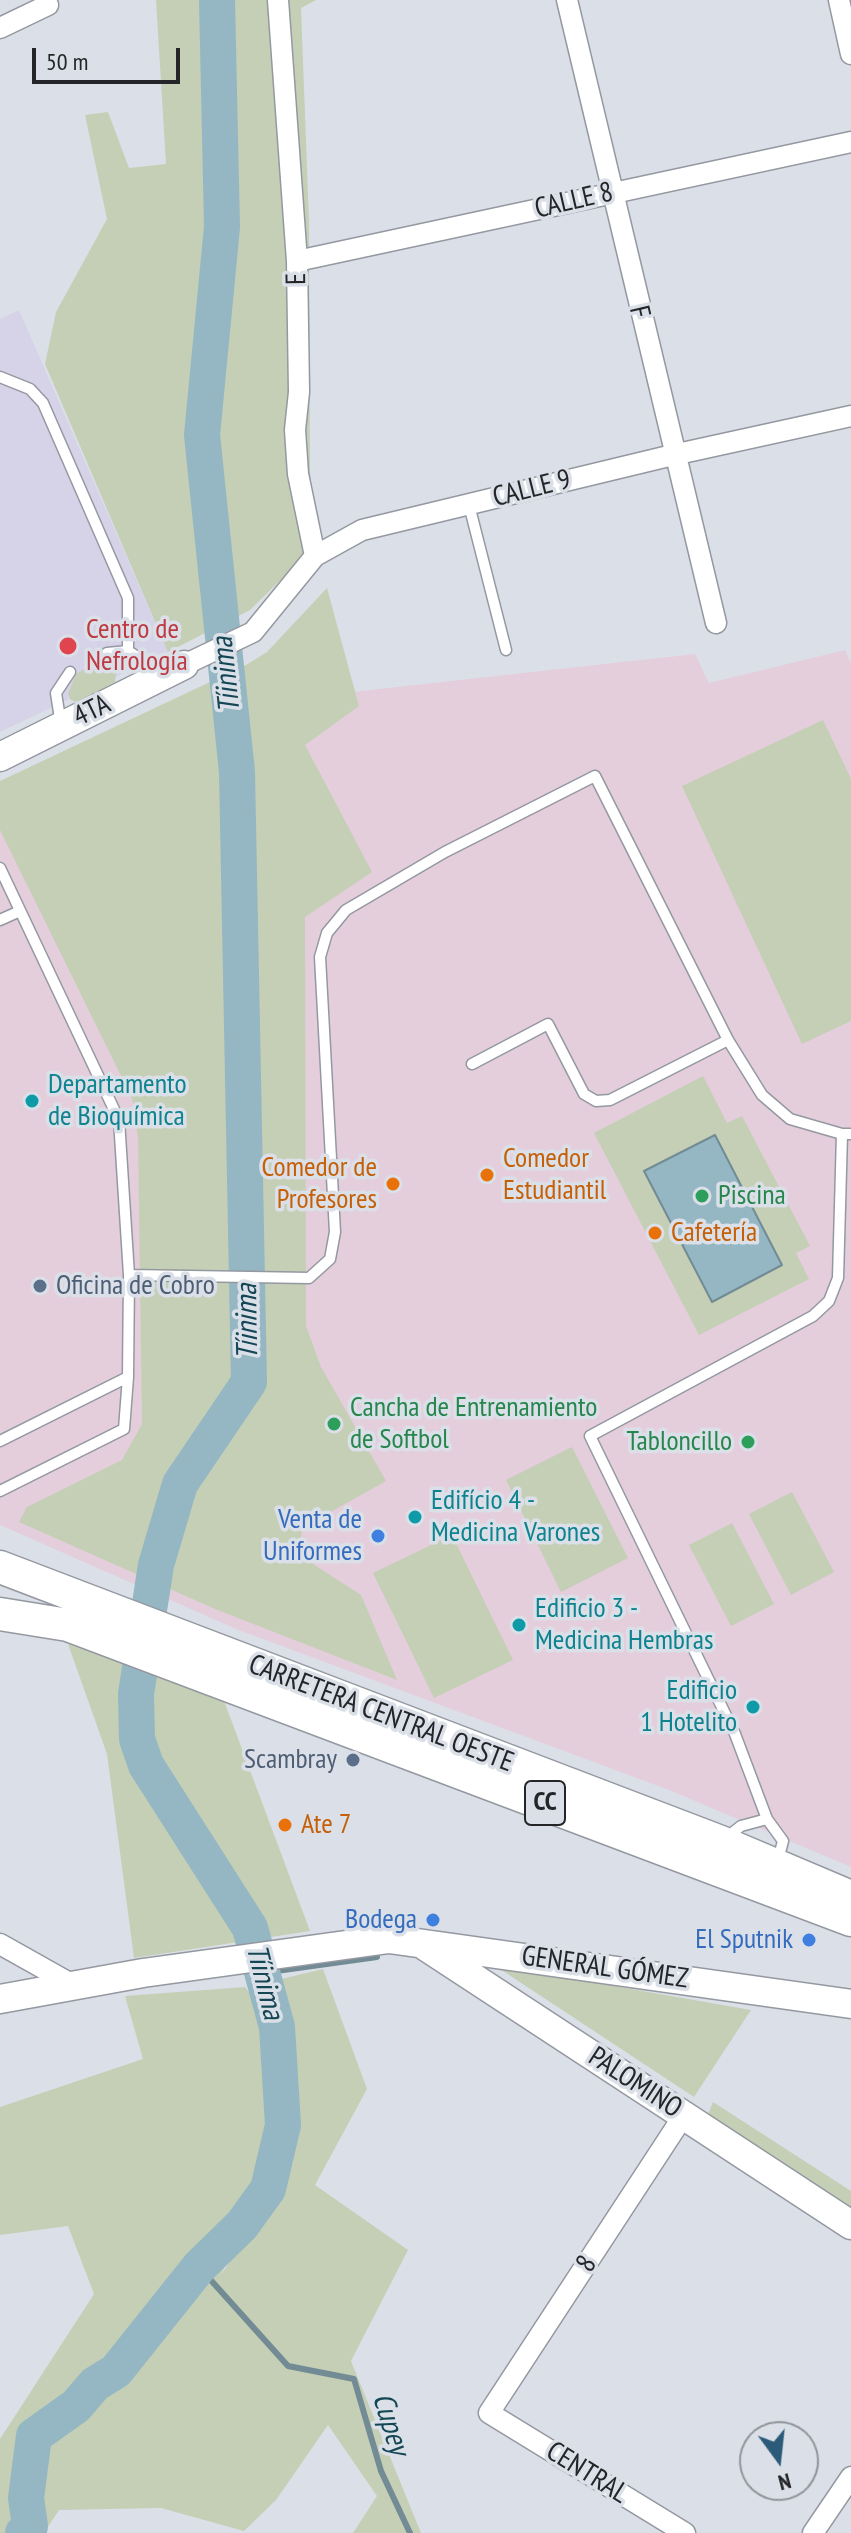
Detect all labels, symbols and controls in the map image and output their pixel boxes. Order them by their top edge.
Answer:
scale bar [36,32,184,82]
text: 50 m [46,46,88,77]
street label: CALLE 8 [532,176,616,226]
street label: E [280,273,314,285]
street label: F [621,303,657,321]
street label: CALLE 9 [490,463,574,515]
place label: Centro de Nefrología [86,613,188,679]
marker: Centro de Nefrología [57,635,79,657]
water label: Tíinima [205,635,249,715]
street label: 4TA [68,688,116,734]
place label: Departamento de Bioquímica [48,1068,187,1134]
marker: Departamento de Bioquímica [23,1092,41,1110]
place label: Comedor Estudiantil [503,1142,606,1208]
place label: Comedor de Profesores [262,1151,377,1217]
marker: Comedor Estudiantil [478,1166,496,1184]
marker: Comedor de Profesores [384,1175,402,1193]
place label: Piscina [718,1179,786,1213]
marker: Piscina [693,1187,711,1205]
place label: Cafetería [671,1216,757,1250]
marker: Cafetería [646,1224,664,1242]
place label: Oficina de Cobro [56,1269,215,1303]
marker: Oficina de Cobro [31,1277,49,1295]
water label: Tíinima [229,1284,267,1360]
place label: Cancha de Entrenamiento de Softbol [350,1391,597,1457]
marker: Cancha de Entrenamiento de Softbol [325,1415,343,1433]
place label: Tabloncillo [626,1425,732,1459]
marker: Tabloncillo [739,1433,757,1451]
place label: Edifício 4 - Medicina Varones [431,1484,600,1550]
place label: Venta de Uniformes [263,1503,362,1569]
marker: Edifício 4 - Medicina Varones [406,1508,424,1526]
marker: Venta de Uniformes [369,1527,387,1545]
place label: Edificio 3 - Medicina Hembras [535,1592,713,1658]
marker: Edificio 3 - Medicina Hembras [510,1616,528,1634]
street label: CARRETERA CENTRAL OESTE [244,1648,518,1780]
place label: Edificio 1 Hotelito [640,1674,737,1740]
marker: Edificio 1 Hotelito [744,1698,762,1716]
place label: Scambray [244,1743,337,1777]
marker: Scambray [344,1751,362,1769]
road number: CC [525,1781,565,1825]
place label: Ate 7 [301,1808,351,1842]
marker: Ate 7 [276,1816,294,1834]
place label: Bodega [345,1903,417,1937]
marker: Bodega [424,1911,442,1929]
place label: El Sputnik [695,1923,793,1957]
marker: El Sputnik [800,1931,818,1949]
street label: GENERAL GÓMEZ [520,1940,690,1996]
water label: Tíinima [237,1941,291,2023]
street label: PALOMINO [582,2040,688,2126]
street label: 8 [569,2250,605,2278]
water label: Cupey [364,2389,416,2459]
north arrow [739,2421,819,2501]
street label: CENTRAL [540,2435,634,2511]
text: N [775,2467,794,2497]

